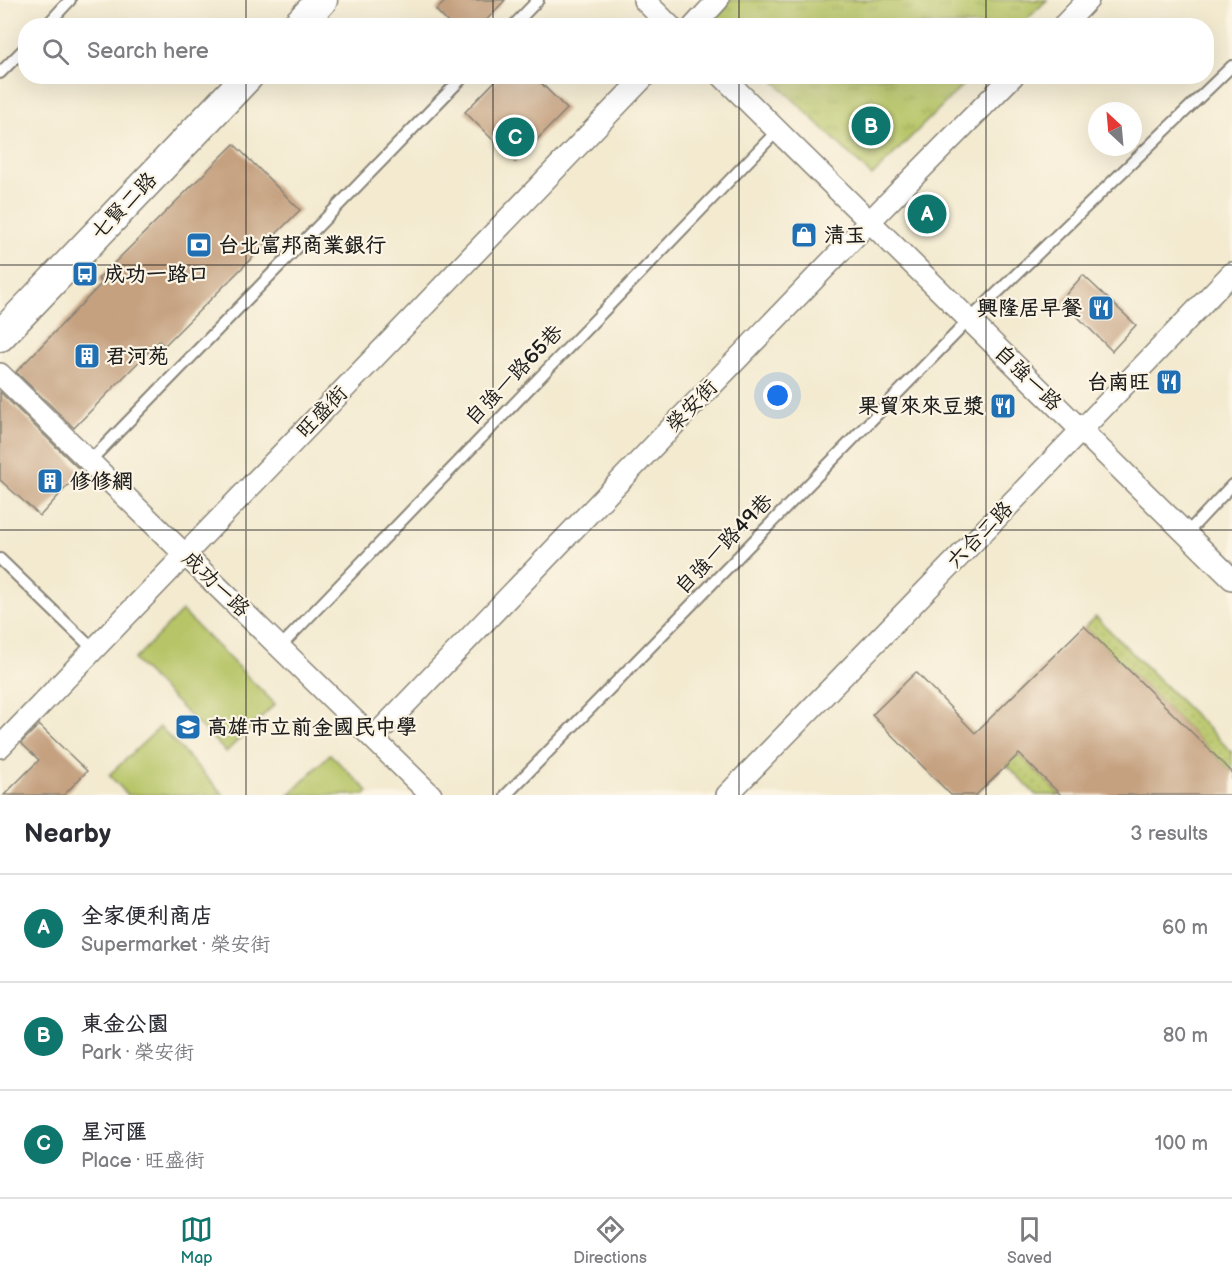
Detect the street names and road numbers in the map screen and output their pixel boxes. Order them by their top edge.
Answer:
street label: 七賢二路 [86,167,162,245]
street label: 自強一路65巷 [460,320,568,430]
street label: 自強一路 [989,340,1067,416]
street label: 榮安街 [661,375,723,437]
street label: 旺盛街 [291,381,353,443]
street label: 自強一路49巷 [670,489,778,599]
street label: 六合二路 [942,496,1018,574]
street label: 成功一路 [177,546,255,622]

